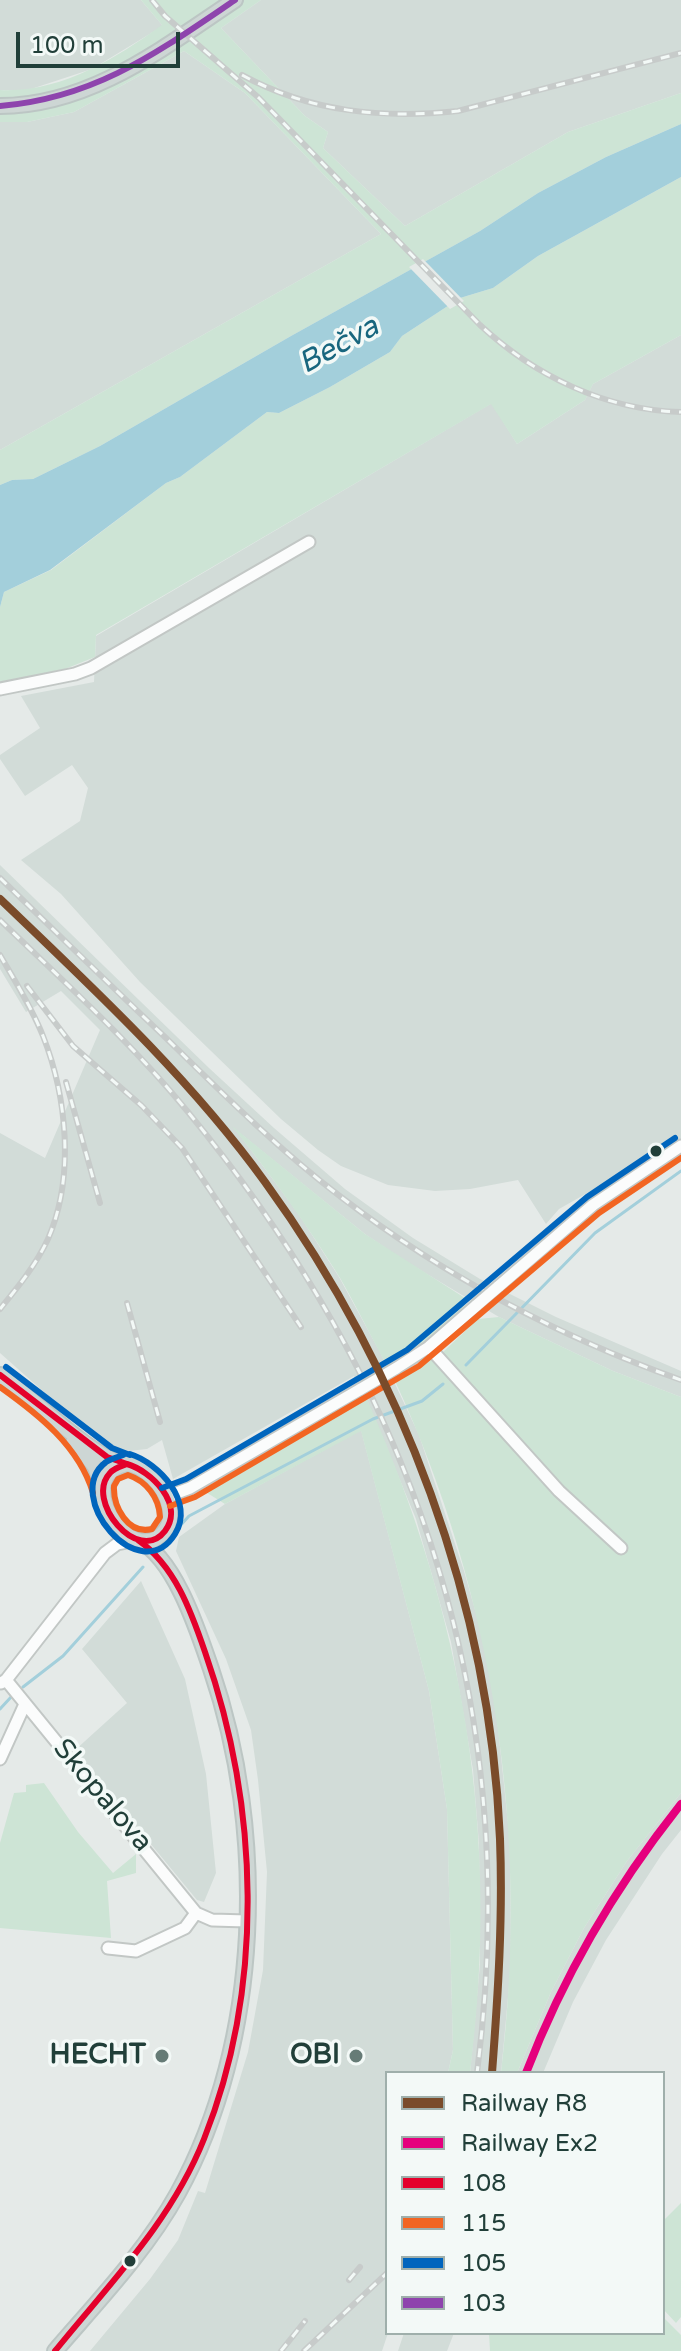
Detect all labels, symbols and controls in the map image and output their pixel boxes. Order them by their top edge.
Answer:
scale bar [20,16,184,66]
text: 100 m [30,31,104,60]
water label: Bečva [293,309,385,383]
unlabelled marker [648,1143,664,1159]
street label: Skopalova [45,1733,159,1859]
place label: HECHT [50,2039,146,2073]
place label: OBI [290,2039,340,2073]
marker: HECHT [153,2047,171,2065]
marker: OBI [347,2047,365,2065]
legend [385,2071,665,2335]
text: Railway R8 [461,2089,587,2118]
text: Railway Ex2 [461,2129,598,2158]
text: 108 [461,2169,506,2198]
text: 115 [461,2209,506,2238]
text: 105 [461,2249,506,2278]
unlabelled marker [122,2253,138,2269]
text: 103 [461,2289,506,2318]

